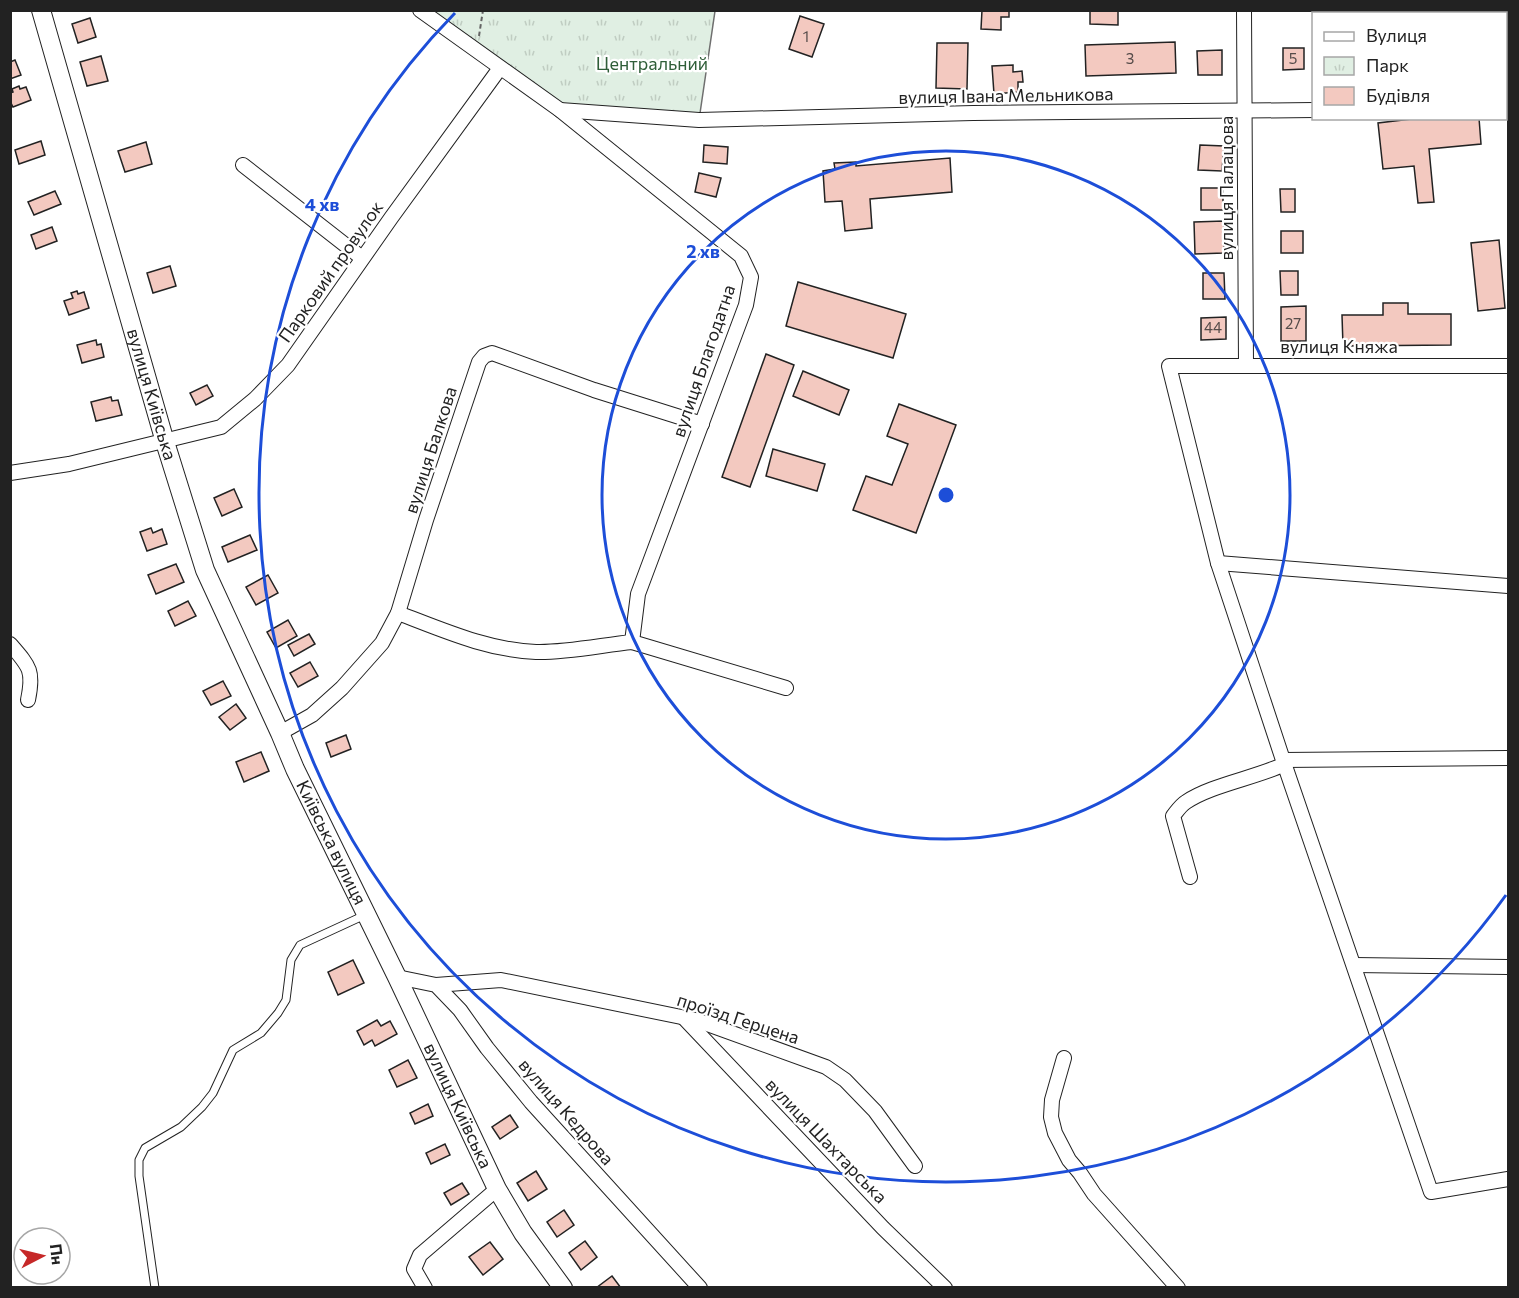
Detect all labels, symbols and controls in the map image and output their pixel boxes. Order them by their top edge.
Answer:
legend [1312,12,1507,120]
text: Вулиця [1366,24,1427,46]
house number: 1 [803,27,809,45]
house number: 3 [1126,49,1134,67]
house number: 5 [1289,49,1297,67]
park label: Центральний [596,52,708,74]
text: Парк [1366,54,1409,76]
street label: вулиця Івана Мельникова [898,82,1114,108]
text: Будівля [1366,84,1430,106]
street label: вулиця Палацова [1215,116,1237,260]
text: 4 хв [305,193,339,215]
street label: Парковий провулок [273,196,387,346]
text: 2 хв [686,240,720,262]
street label: вулиця Благодатна [667,282,739,440]
house number: 27 [1285,314,1301,332]
house number: 44 [1204,318,1222,336]
street label: вулиця Київська [123,326,182,463]
street label: вулиця Княжа [1280,335,1398,357]
street label: вулиця Балкова [399,383,461,516]
centre of rings [936,485,956,505]
street label: Київська вулиця [292,776,372,908]
street label: проїзд Герцена [674,988,802,1048]
street label: вулиця Київська [420,1039,498,1172]
street label: вулиця Кедрова [515,1054,619,1169]
street label: вулиця Шахтарська [761,1073,892,1207]
north arrow [12,1226,72,1286]
text: Пн [47,1242,68,1266]

